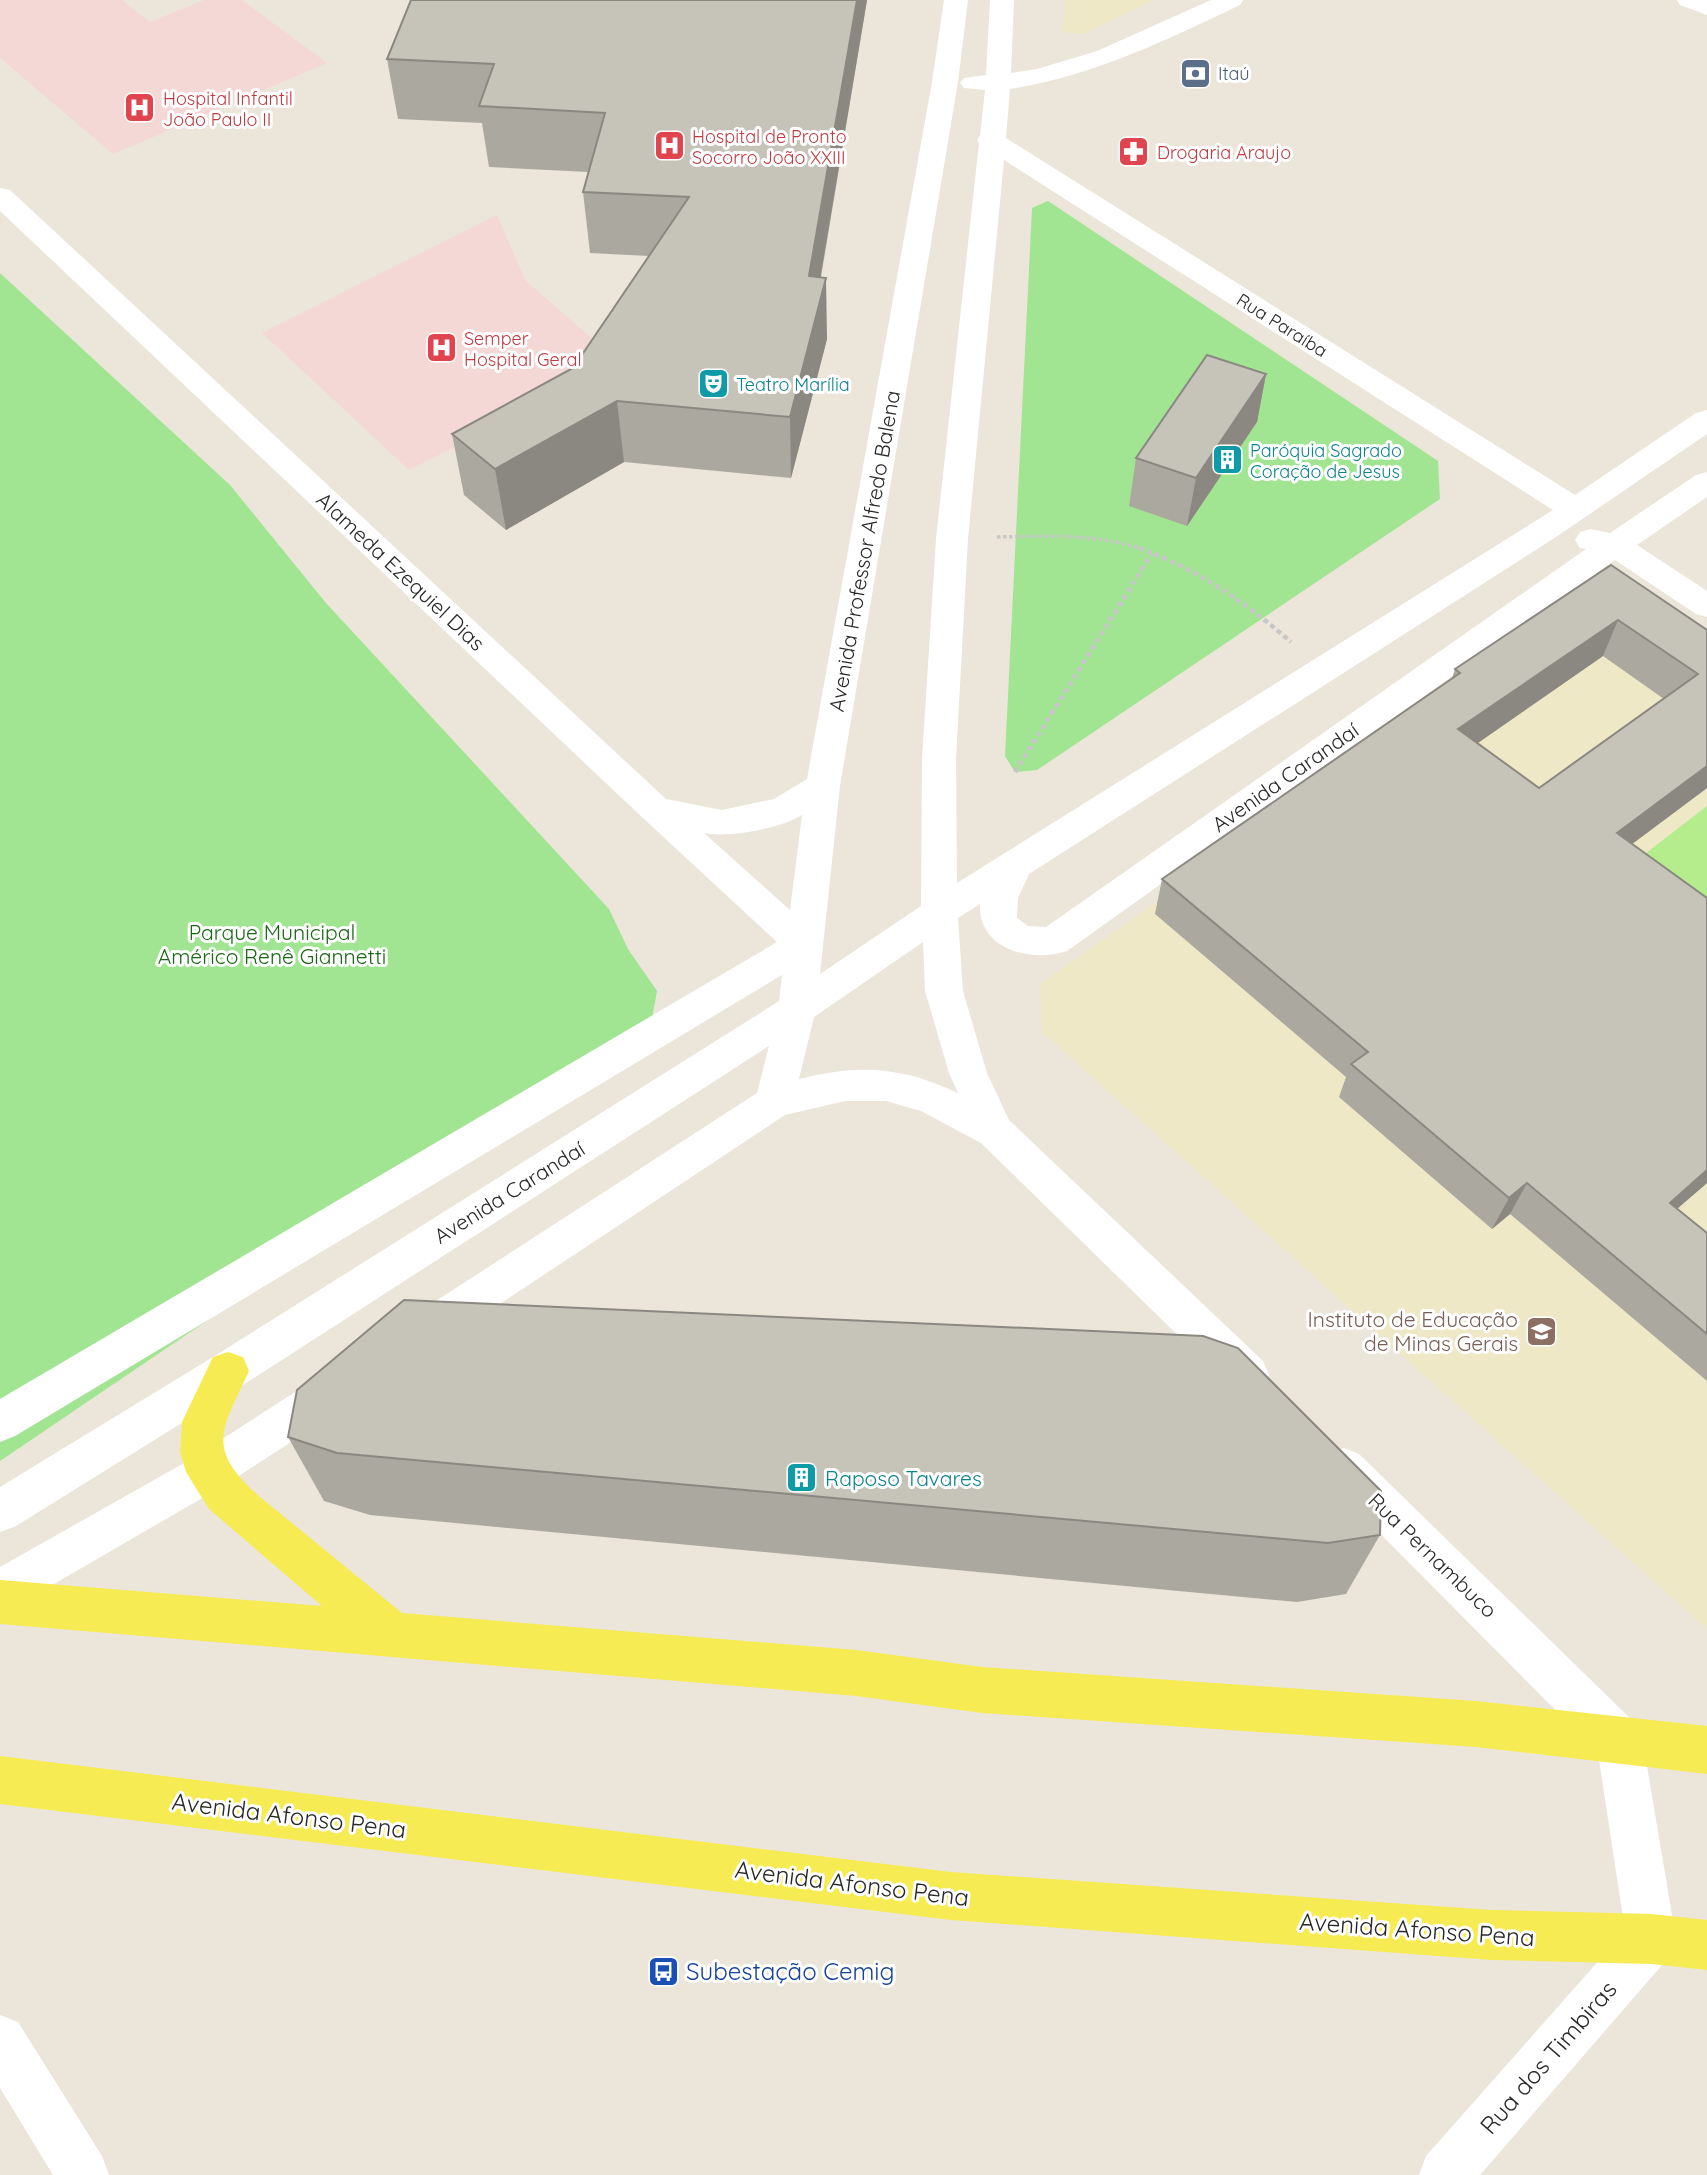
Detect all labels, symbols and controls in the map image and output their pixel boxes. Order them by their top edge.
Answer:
bank icon: Itaú [1178,56,1212,90]
place label: Itaú [1218,62,1250,85]
place label: Hospital Infantil João Paulo II [163,87,293,131]
hospital icon: Hospital Infantil João Paulo II [123,91,157,125]
place label: Hospital de Pronto Socorro João XXIII [692,125,847,169]
hospital icon: Hospital de Pronto Socorro João XXIII [652,129,686,163]
pharmacy icon: Drogaria Araujo [1117,135,1151,169]
place label: Drogaria Araujo [1157,141,1291,164]
street label: Rua Paraíba [1232,288,1332,362]
place label: Semper Hospital Geral [464,327,582,371]
hospital icon: Semper Hospital Geral [424,331,458,365]
theatre icon: Teatro Marília [696,367,730,401]
place label: Teatro Marília [736,373,850,396]
street label: Avenida Professor Alfredo Balena [823,388,905,714]
place label: Paróquia Sagrado Coração de Jesus [1250,439,1402,483]
building icon: Paróquia Sagrado Coração de Jesus [1210,443,1244,477]
street label: Alameda Ezequiel Dias [311,486,491,656]
street label: Avenida Carandaí [1207,717,1364,837]
park label: Parque Municipal Américo Renê Giannetti [158,919,386,969]
street label: Avenida Carandaí [429,1135,590,1249]
place label: Instituto de Educação de Minas Gerais [1308,1306,1518,1356]
school or university icon: Instituto de Educação de Minas Gerais [1524,1314,1558,1348]
building icon: Raposo Tavares [785,1461,819,1495]
place label: Raposo Tavares [825,1465,982,1491]
street label: Rua Pernambuco [1363,1487,1503,1623]
street label: Avenida Afonso Pena [170,1786,408,1844]
street label: Avenida Afonso Pena [733,1854,971,1912]
street label: Avenida Afonso Pena [1298,1906,1536,1952]
bus stop icon: Subestação Cemig [646,1954,680,1988]
place label: Subestação Cemig [686,1956,894,1986]
street label: Rua dos Timbiras [1473,1974,1623,2140]

